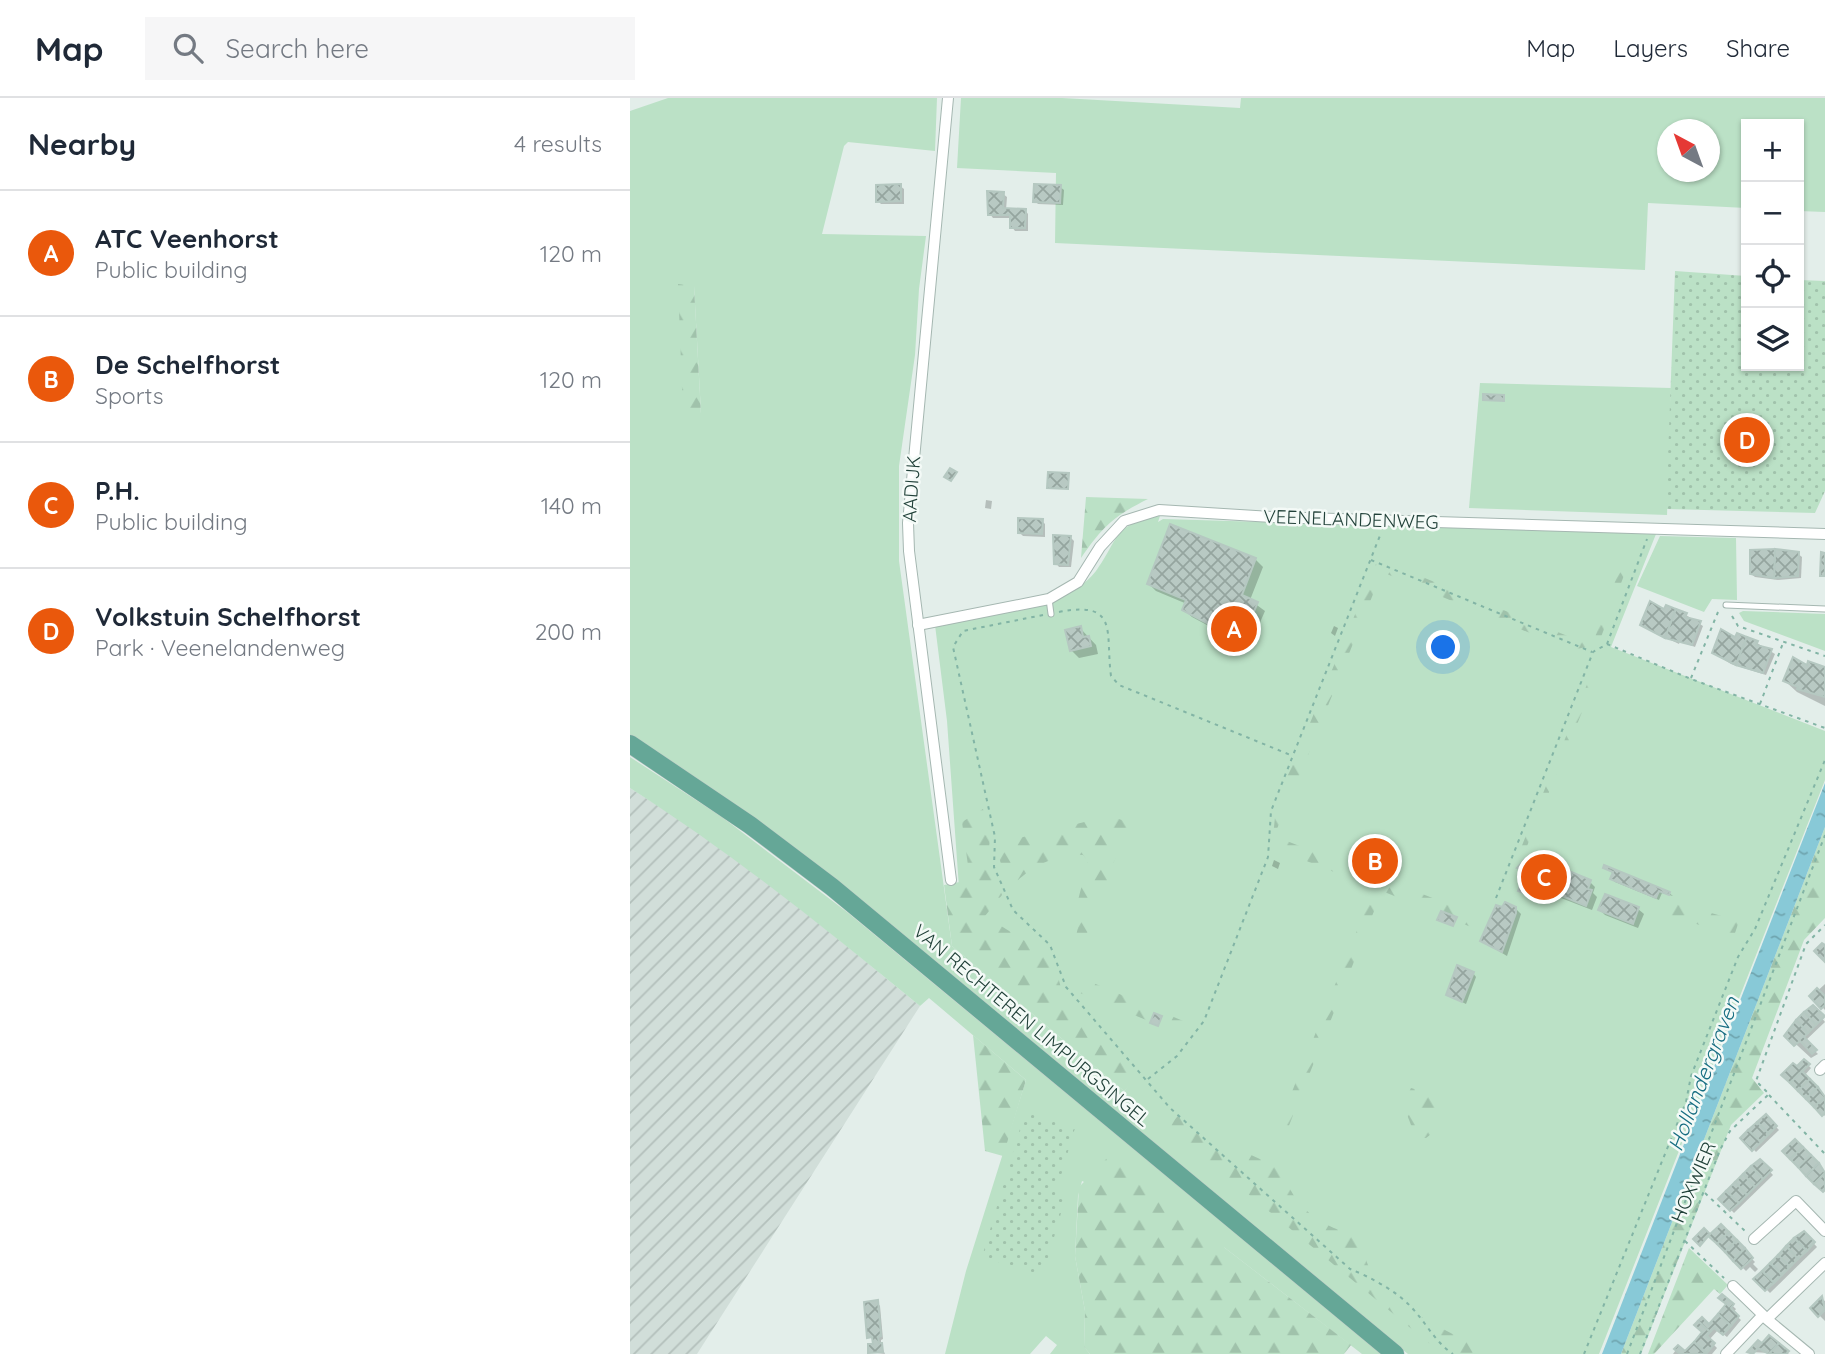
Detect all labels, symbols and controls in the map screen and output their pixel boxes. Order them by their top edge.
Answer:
search box [145,17,635,80]
text: Map [35,28,103,69]
icon: search [169,29,207,67]
text: Search here [225,32,369,65]
text: Map [1526,33,1575,63]
text: Layers [1613,33,1688,63]
text: Share [1726,33,1790,63]
north arrow [1657,119,1720,182]
map controls [1741,119,1804,371]
button: + [1741,119,1804,182]
text: Nearby [28,125,136,163]
text: 4 results [514,129,602,158]
button: − [1741,182,1804,245]
text: ATC Veenhorst [95,222,279,255]
text: A [44,239,58,268]
text: 120 m [540,239,602,268]
button: locate [1741,245,1804,308]
text: Public building [95,255,248,284]
button: layers [1741,308,1804,371]
text: De Schelfhorst [95,348,280,381]
text: B [43,365,59,394]
text: 120 m [540,365,602,394]
text: Sports [95,381,164,410]
pin: D [1724,414,1770,466]
street label: AADIJK [897,455,925,523]
text: P.H. [95,474,140,507]
text: C [44,491,58,520]
text: 140 m [541,491,602,520]
street label: VEENELANDENWEG [1263,504,1439,534]
text: Public building [95,507,248,536]
text: Volkstuin Schelfhorst [95,600,361,633]
pin: A [1211,603,1257,655]
text: D [43,617,59,646]
text: 200 m [535,617,602,646]
your location [1426,630,1460,664]
text: Park · Veenelandenweg [95,633,345,662]
pin: B [1352,835,1398,887]
pin: C [1521,851,1567,903]
street label: VAN RECHTEREN LIMPURGSINGEL [909,919,1155,1131]
water label: Hollandergraven [1662,992,1745,1154]
street label: HOXWIER [1665,1138,1721,1226]

